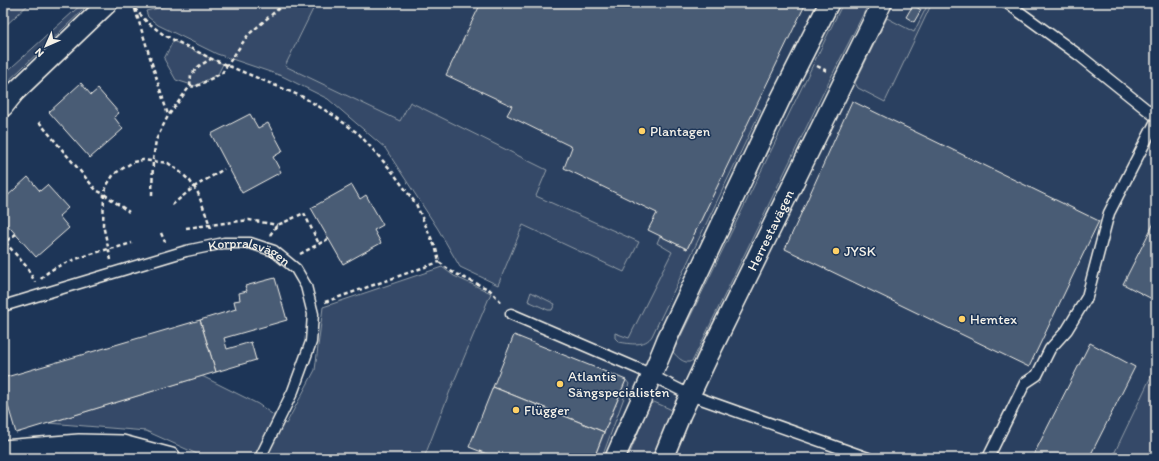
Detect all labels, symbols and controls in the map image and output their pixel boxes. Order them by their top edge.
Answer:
north arrow [26,26,66,66]
text: N [32,45,47,60]
place label: Plantagen [650,123,711,140]
marker: Plantagen [637,126,647,136]
street label: Herrestavägen [744,187,798,274]
street label: Korpralsvägen [207,235,294,270]
place label: JYSK [844,243,876,260]
marker: JYSK [831,246,841,256]
place label: Hemtex [970,311,1017,328]
marker: Hemtex [957,314,967,324]
place label: Atlantis Sängspecialisten [568,368,669,401]
marker: Atlantis Sängspecialisten [555,379,565,389]
place label: Flügger [524,402,570,419]
marker: Flügger [511,405,521,415]

